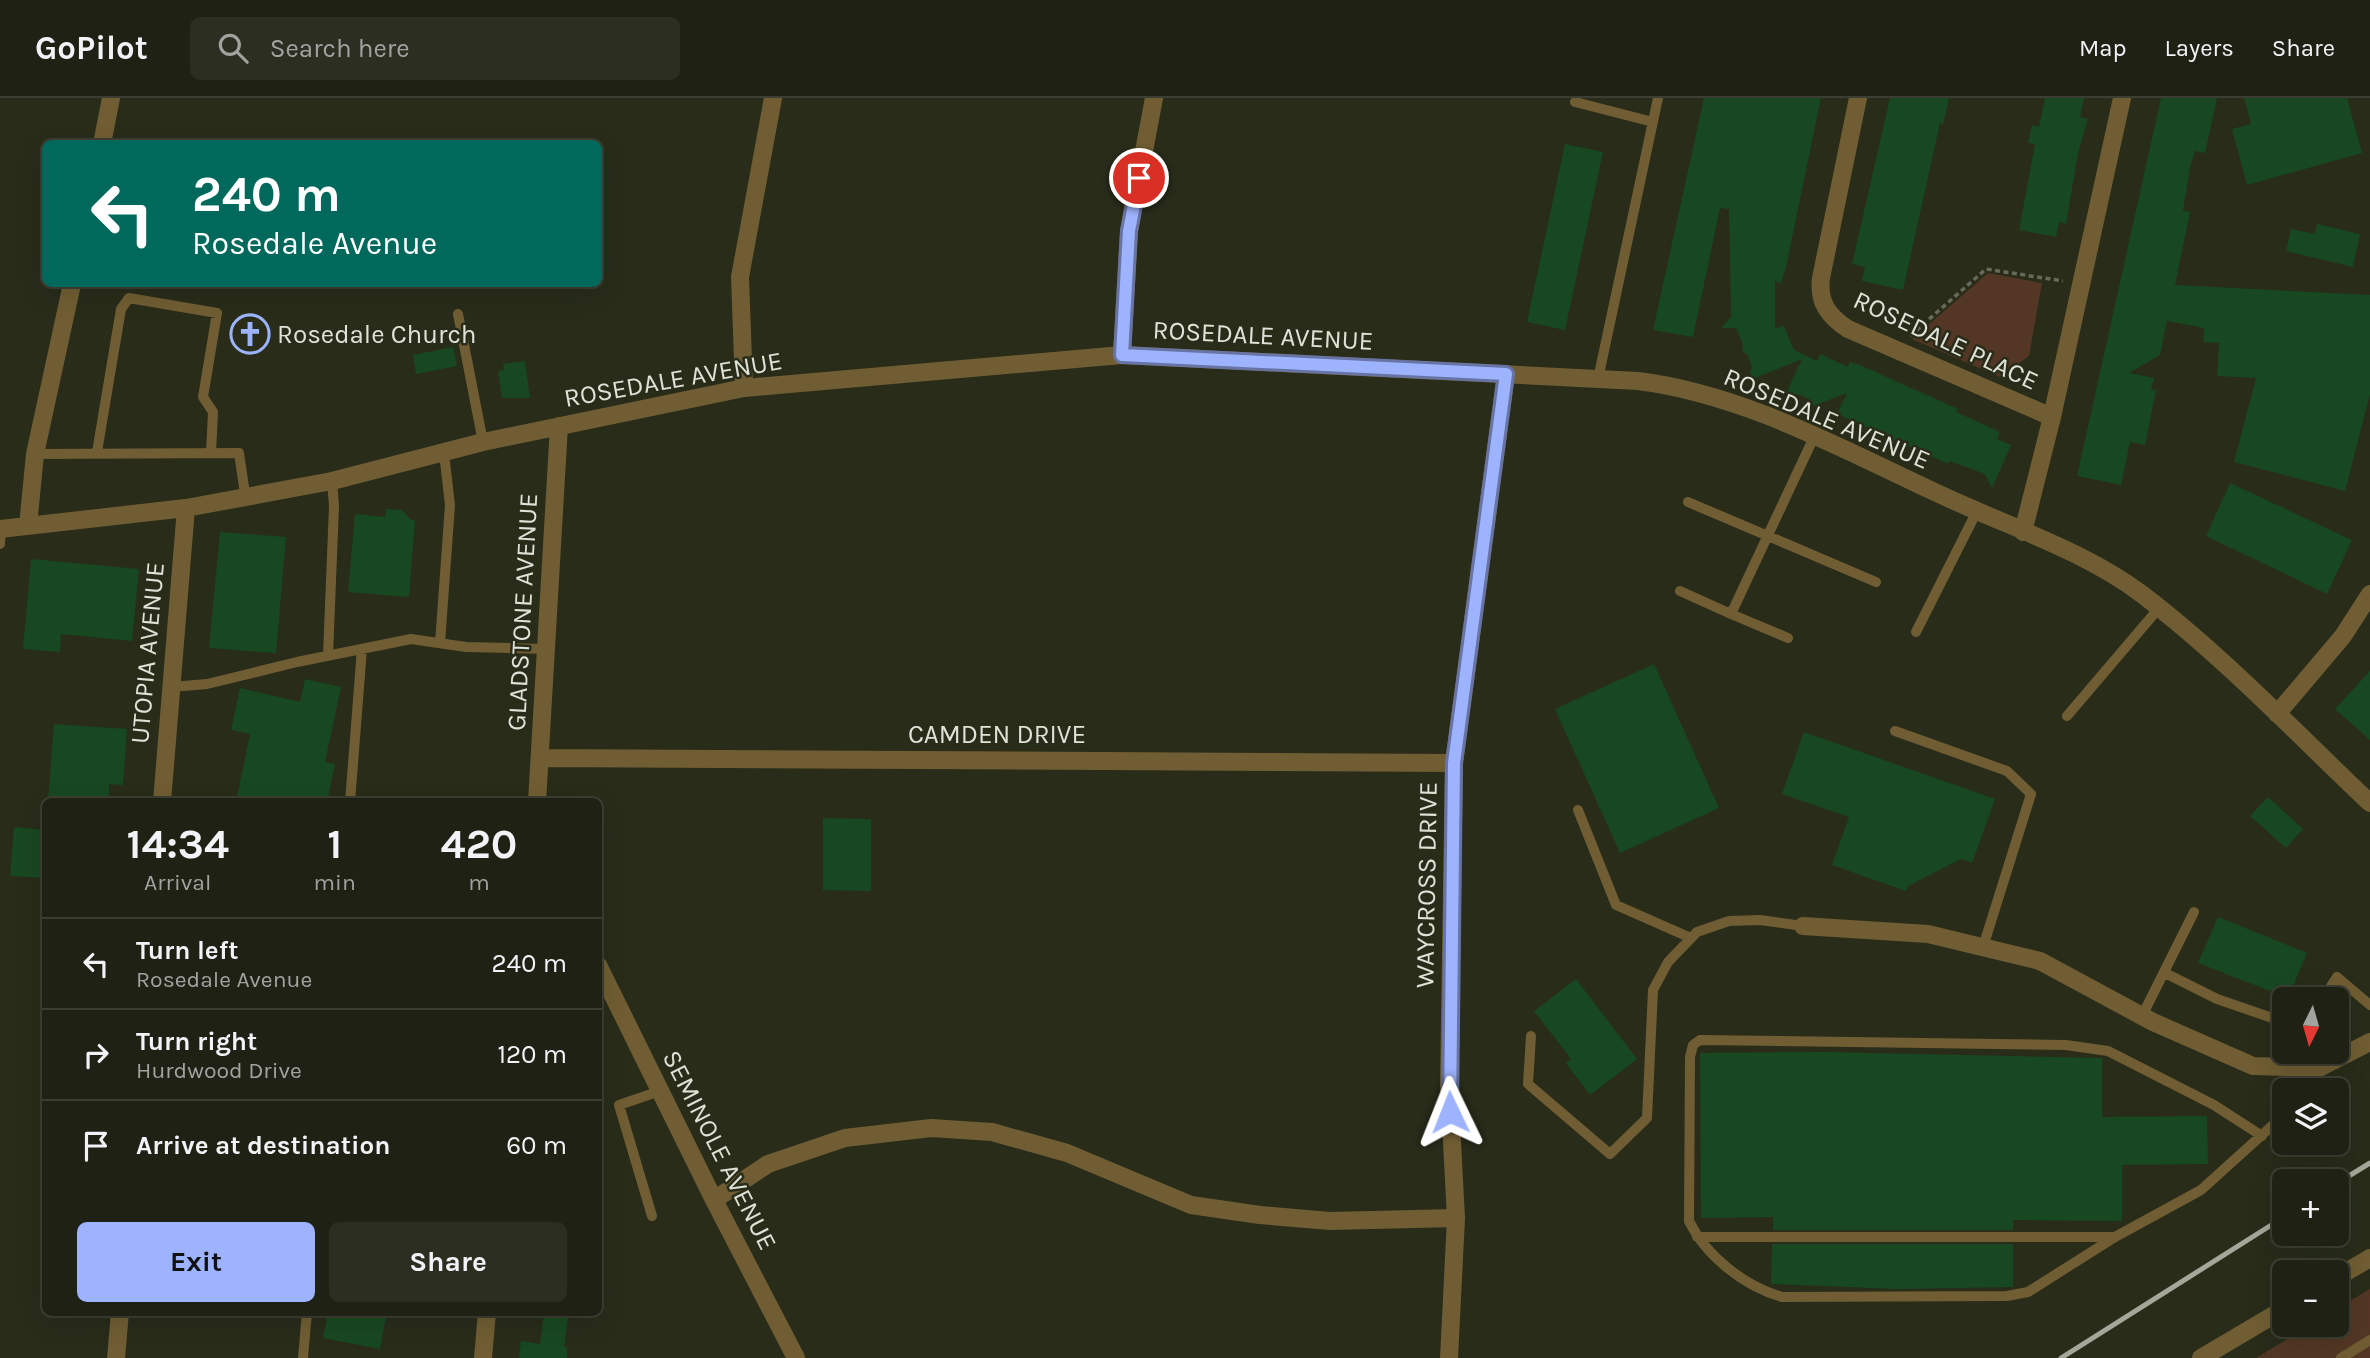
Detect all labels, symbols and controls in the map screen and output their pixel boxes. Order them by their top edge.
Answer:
search box [190,17,680,80]
text: GoPilot [35,29,148,67]
icon: search [214,29,252,67]
text: Search here [270,33,410,64]
text: Map [2079,34,2127,62]
text: Layers [2165,34,2234,62]
text: Share [2272,34,2335,62]
pin [1109,148,1169,208]
icon: arrive [1120,159,1158,197]
text: 240 m [192,166,341,223]
icon: left [77,168,168,259]
text: Rosedale Avenue [192,225,437,262]
street label: ROSEDALE PLACE [1849,284,2043,397]
church icon: Rosedale Church [229,313,271,355]
street label: ROSEDALE AVENUE [1152,314,1374,357]
place label: Rosedale Church [277,319,477,350]
street label: ROSEDALE AVENUE [562,345,785,414]
street label: ROSEDALE AVENUE [1719,361,1935,476]
street label: GLADSTONE AVENUE [501,492,544,732]
street label: UTOPIA AVENUE [124,561,171,745]
street label: CAMDEN DRIVE [908,719,1086,750]
street label: WAYCROSS DRIVE [1409,782,1444,988]
text: 14:34 [127,819,229,869]
text: 1 [327,819,342,869]
text: 420 [440,819,517,869]
text: Arrival [144,869,211,896]
text: min [314,869,356,896]
text: m [468,869,490,896]
text: Turn left [136,935,238,966]
icon: left [77,945,115,983]
text: 240 m [491,948,567,979]
text: Rosedale Avenue [136,966,312,993]
north arrow [2272,987,2348,1064]
map controls [2272,987,2349,1337]
text: Turn right [136,1026,257,1057]
icon: right [77,1036,115,1074]
text: 120 m [497,1039,567,1070]
street label: SEMINOLE AVENUE [656,1045,783,1255]
text: Hurdwood Drive [136,1057,302,1084]
position arrow [1413,1075,1487,1149]
button: layers [2272,1078,2349,1155]
icon: arrive [77,1127,115,1165]
text: Arrive at destination [136,1130,390,1161]
text: 60 m [506,1130,567,1161]
button: + [2272,1169,2349,1246]
button: Exit [77,1222,315,1302]
button: Share [329,1222,567,1302]
button: − [2272,1260,2349,1337]

